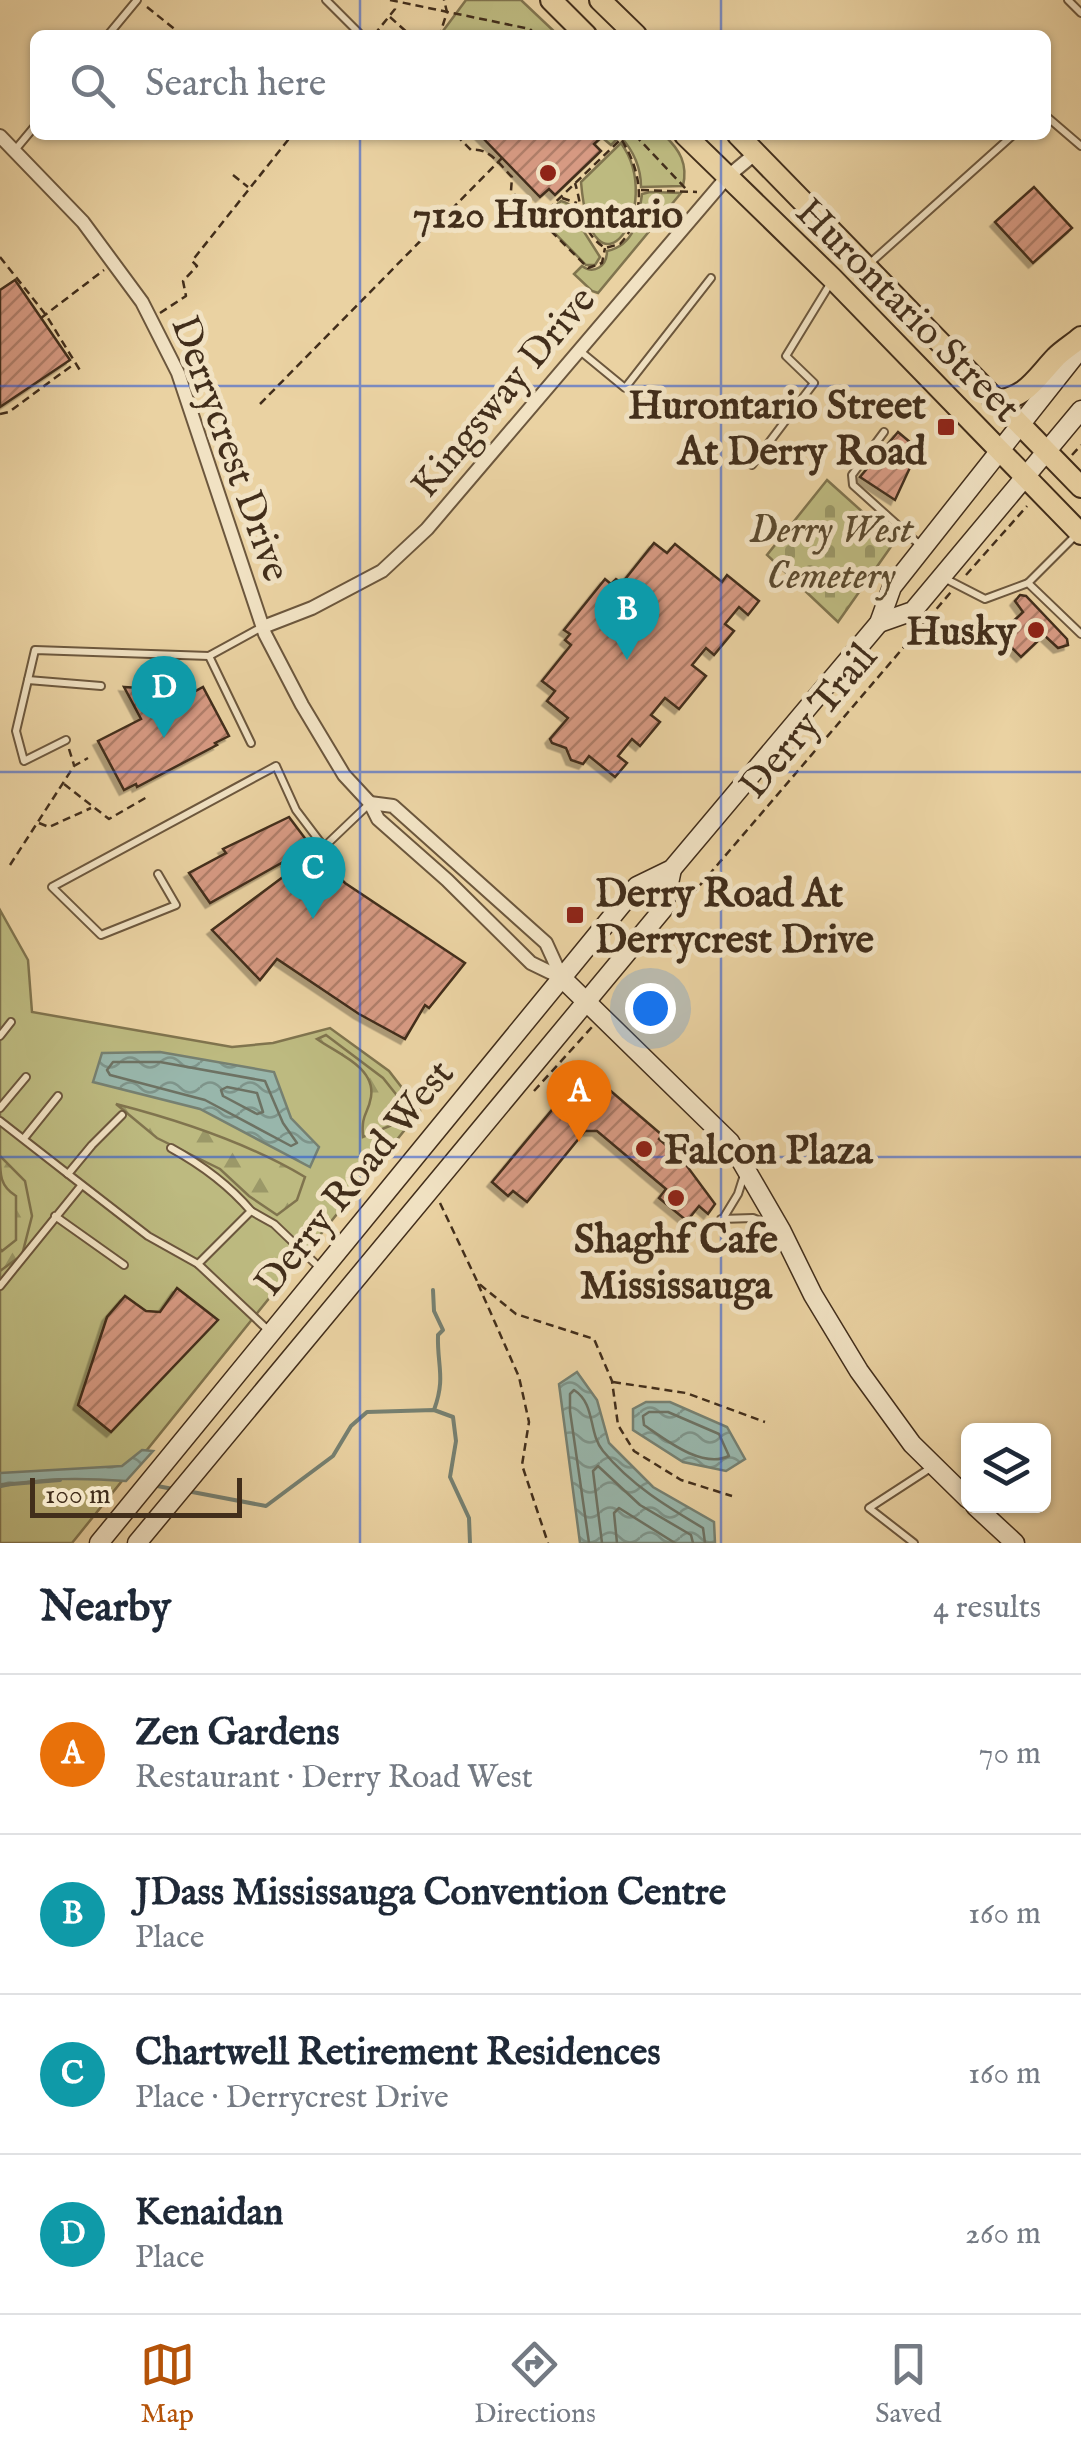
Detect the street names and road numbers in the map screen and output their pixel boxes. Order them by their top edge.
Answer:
street label: Hurontario Street [783,188,1030,435]
street label: Kingsway Drive [401,277,608,510]
street label: Derrycrest Drive [157,309,300,589]
street label: Derry Trail [730,634,890,811]
street label: Derry Road West [245,1051,467,1308]

